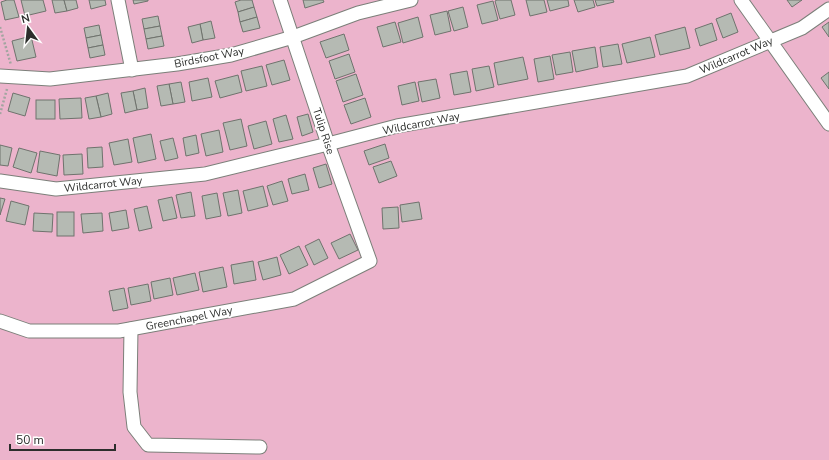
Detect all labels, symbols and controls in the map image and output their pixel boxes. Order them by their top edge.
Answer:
north arrow [8,8,48,48]
text: N [20,11,31,27]
street label: Wildcarrot Way [697,33,776,78]
street label: Birdsfoot Way [173,43,246,72]
street label: Tulip Rise [309,106,338,156]
street label: Wildcarrot Way [381,109,461,138]
street label: Wildcarrot Way [63,173,143,196]
street label: Greenchapel Way [144,303,234,334]
scale bar [10,426,115,452]
text: 50 m [16,432,44,448]

